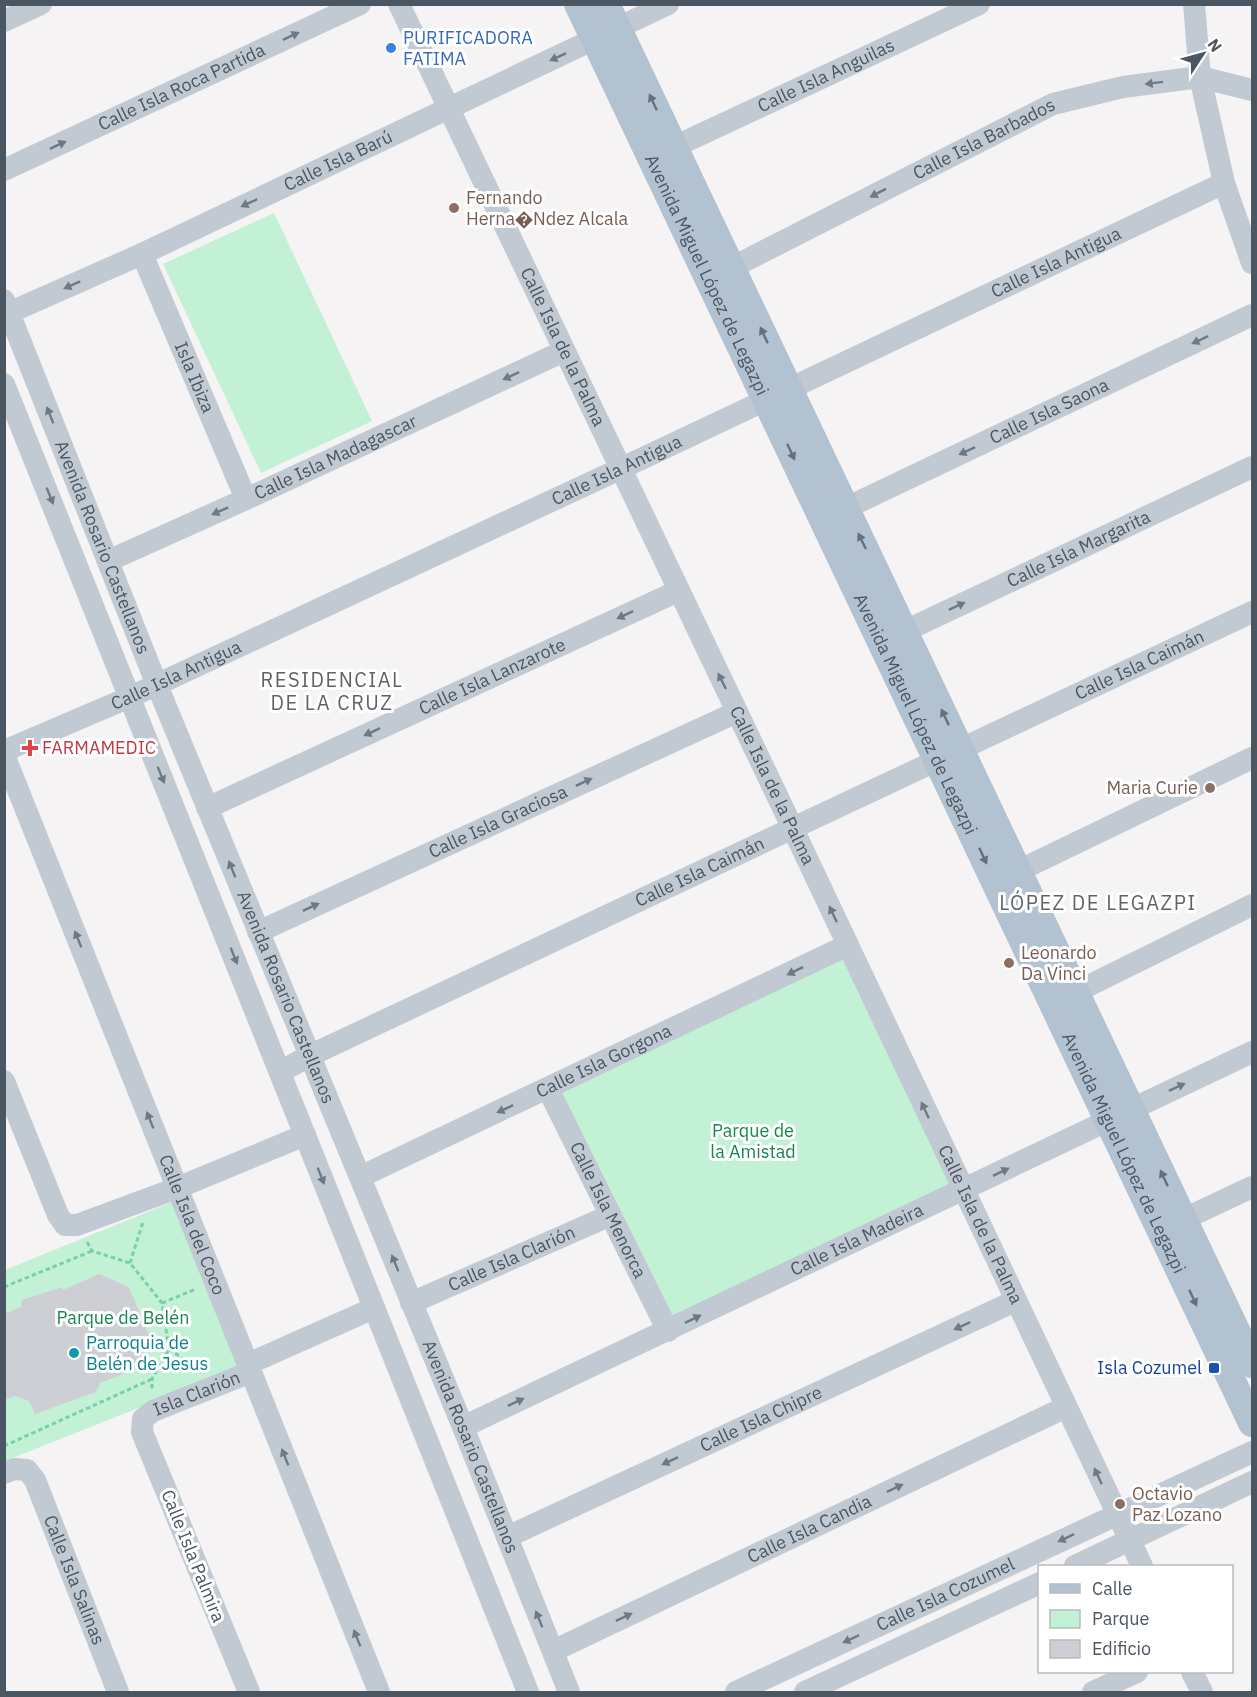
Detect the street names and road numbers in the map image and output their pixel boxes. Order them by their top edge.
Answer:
street label: Calle Isla Anguilas [754,33,898,117]
street label: Calle Isla Roca Partida [94,38,269,136]
street label: Calle Isla Barbados [909,93,1059,185]
street label: Calle Isla Barú [280,125,396,196]
street label: Avenida Miguel López de Legazpi [640,151,774,399]
street label: Calle Isla Antigua [987,221,1125,303]
street label: Calle Isla de la Palma [515,263,611,430]
street label: Isla Ibiza [170,338,220,416]
street label: Calle Isla Saona [986,373,1113,449]
street label: Calle Isla Madagascar [250,409,421,505]
street label: Calle Isla Antigua [548,429,686,510]
street label: Avenida Rosario Castellanos [50,437,156,657]
street label: Calle Isla Margarita [1003,505,1154,592]
street label: Avenida Miguel López de Legazpi [849,590,983,838]
street label: Calle Isla Caimán [1071,624,1208,705]
street label: Calle Isla Lanzarote [415,632,569,720]
street label: Calle Isla Antigua [107,635,245,715]
street label: Calle Isla de la Palma [725,702,820,869]
street label: Calle Isla Graciosa [425,779,571,863]
street label: Calle Isla Caimán [631,831,768,912]
street label: Avenida Rosario Castellanos [232,887,340,1107]
street label: Calle Isla Gorgona [532,1018,676,1103]
street label: Avenida Miguel López de Legazpi [1057,1028,1191,1277]
street label: Calle Isla Menorca [565,1138,652,1282]
street label: Calle Isla de la Palma [933,1141,1028,1308]
street label: Calle Isla del Coco [154,1151,231,1298]
street label: Calle Isla Madeira [786,1198,927,1281]
street label: Calle Isla Clarión [444,1220,579,1296]
street label: Avenida Rosario Castellanos [417,1336,524,1557]
street label: Isla Clarión [150,1365,243,1421]
street label: Calle Isla Chipre [696,1380,826,1457]
street label: Calle Isla Palmira [156,1486,231,1626]
street label: Calle Isla Candia [743,1489,876,1568]
street label: Calle Isla Salinas [39,1512,110,1648]
street label: Calle Isla Cozumel [873,1552,1018,1636]

